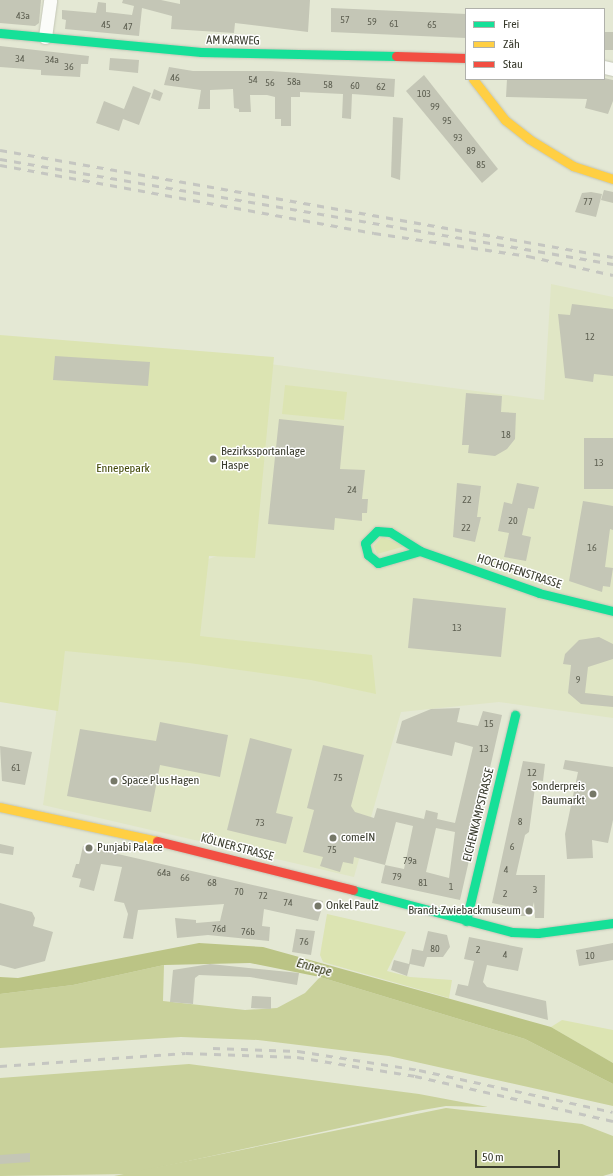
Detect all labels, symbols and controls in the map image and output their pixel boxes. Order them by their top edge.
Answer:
legend [465,8,605,80]
house number: 43a [16,10,30,22]
house number: 57 [340,14,350,26]
house number: 59 [367,16,377,28]
text: Frei [503,17,519,31]
house number: 61 [389,18,399,30]
house number: 45 [101,19,111,31]
house number: 65 [427,19,437,31]
house number: 47 [123,21,133,33]
street label: AM KARWEG [206,33,260,49]
text: Zäh [503,37,520,51]
house number: 34 [15,53,25,65]
house number: 34a [45,54,59,66]
text: Stau [503,57,523,71]
house number: 36 [64,61,74,73]
house number: 46 [170,72,180,84]
house number: 54 [248,74,258,86]
house number: 58a [287,76,301,88]
house number: 56 [265,77,275,89]
house number: 58 [323,79,333,91]
house number: 60 [350,80,360,92]
house number: 62 [376,81,386,93]
house number: 103 [417,88,431,100]
house number: 99 [430,101,440,113]
house number: 95 [442,115,452,127]
house number: 93 [453,132,463,144]
house number: 89 [466,145,476,157]
house number: 85 [476,159,486,171]
house number: 77 [583,196,593,208]
house number: 12 [585,331,595,343]
house number: 18 [501,429,511,441]
place label: Bezirkssportanlage Haspe [221,445,305,473]
marker: Bezirkssportanlage Haspe [208,454,218,464]
house number: 13 [594,457,604,469]
park label: Ennepepark [96,462,150,476]
house number: 24 [347,484,357,496]
house number: 22 [462,494,472,506]
house number: 20 [508,515,518,527]
house number: 22 [461,522,471,534]
house number: 16 [587,542,597,554]
street label: HOCHOFENSTRASSE [475,552,563,592]
house number: 13 [452,622,462,634]
house number: 9 [576,674,580,686]
house number: 15 [484,718,494,730]
house number: 13 [479,743,489,755]
house number: 61 [11,762,21,774]
street label: EICHENKAMPSTRASSE [460,767,498,863]
house number: 12 [527,767,537,779]
house number: 75 [333,772,343,784]
place label: Space Plus Hagen [122,774,199,788]
marker: Space Plus Hagen [109,776,119,786]
place label: Sonderpreis Baumarkt [532,780,585,808]
marker: Sonderpreis Baumarkt [588,789,598,799]
house number: 8 [518,816,522,828]
house number: 73 [255,817,265,829]
street label: KÖLNER STRASSE [199,831,275,865]
place label: comeIN [341,831,375,845]
marker: comeIN [328,833,338,843]
place label: Punjabi Palace [97,841,163,855]
house number: 6 [510,841,514,853]
marker: Punjabi Palace [84,843,94,853]
house number: 75 [327,844,337,856]
house number: 79a [403,855,417,867]
house number: 4 [504,864,508,876]
house number: 64a [157,867,171,879]
house number: 79 [392,871,402,883]
house number: 66 [180,872,190,884]
house number: 68 [207,877,217,889]
house number: 81 [418,877,428,889]
house number: 1 [449,881,453,893]
house number: 3 [533,884,537,896]
house number: 70 [234,886,244,898]
house number: 2 [503,888,507,900]
house number: 72 [258,890,268,902]
house number: 74 [283,897,293,909]
place label: Onkel Paulz [326,899,379,913]
marker: Onkel Paulz [313,901,323,911]
place label: Brandt-Zwiebackmuseum [408,904,521,918]
marker: Brandt-Zwiebackmuseum [524,906,534,916]
house number: 76d [212,923,226,935]
house number: 76b [241,926,255,938]
house number: 76 [299,936,309,948]
house number: 80 [430,943,440,955]
house number: 2 [476,944,480,956]
house number: 4 [503,949,507,961]
house number: 10 [585,950,595,962]
water label: Ennepe [294,956,334,980]
scale bar [477,1142,562,1168]
text: 50 m [482,1150,504,1164]

